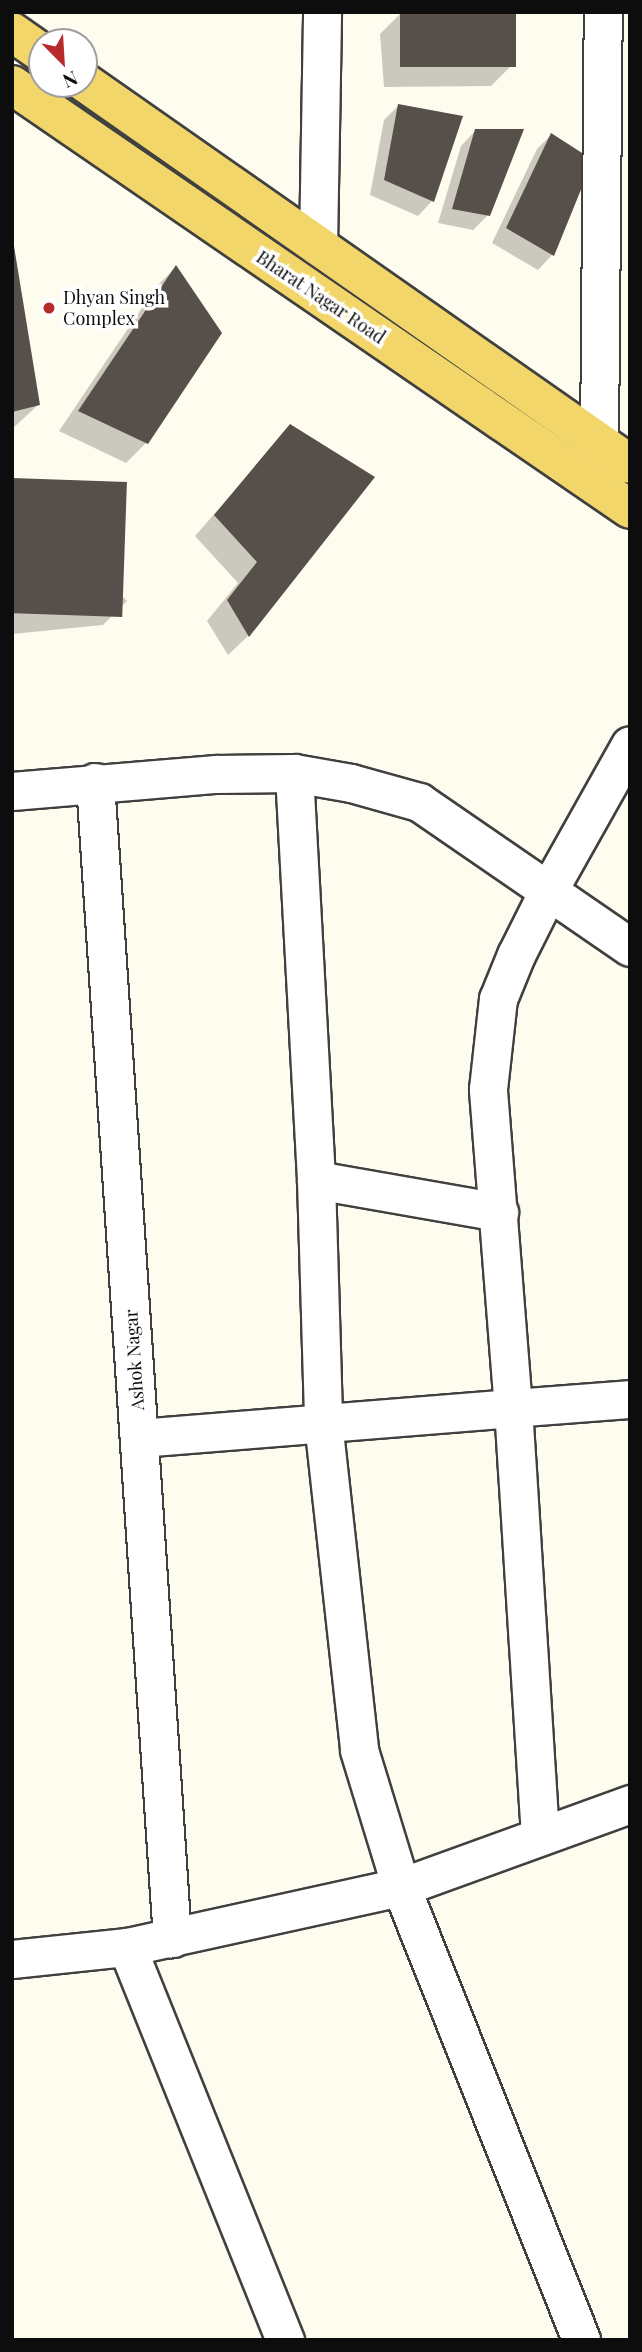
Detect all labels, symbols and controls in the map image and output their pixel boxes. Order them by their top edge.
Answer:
north arrow [28,28,98,98]
text: N [59,66,82,95]
street label: Bharat Nagar Road [252,246,390,348]
place label: Dhyan Singh Complex [63,287,165,330]
marker: Dhyan Singh Complex [41,300,57,316]
street label: Ashok Nagar [120,1309,148,1411]

